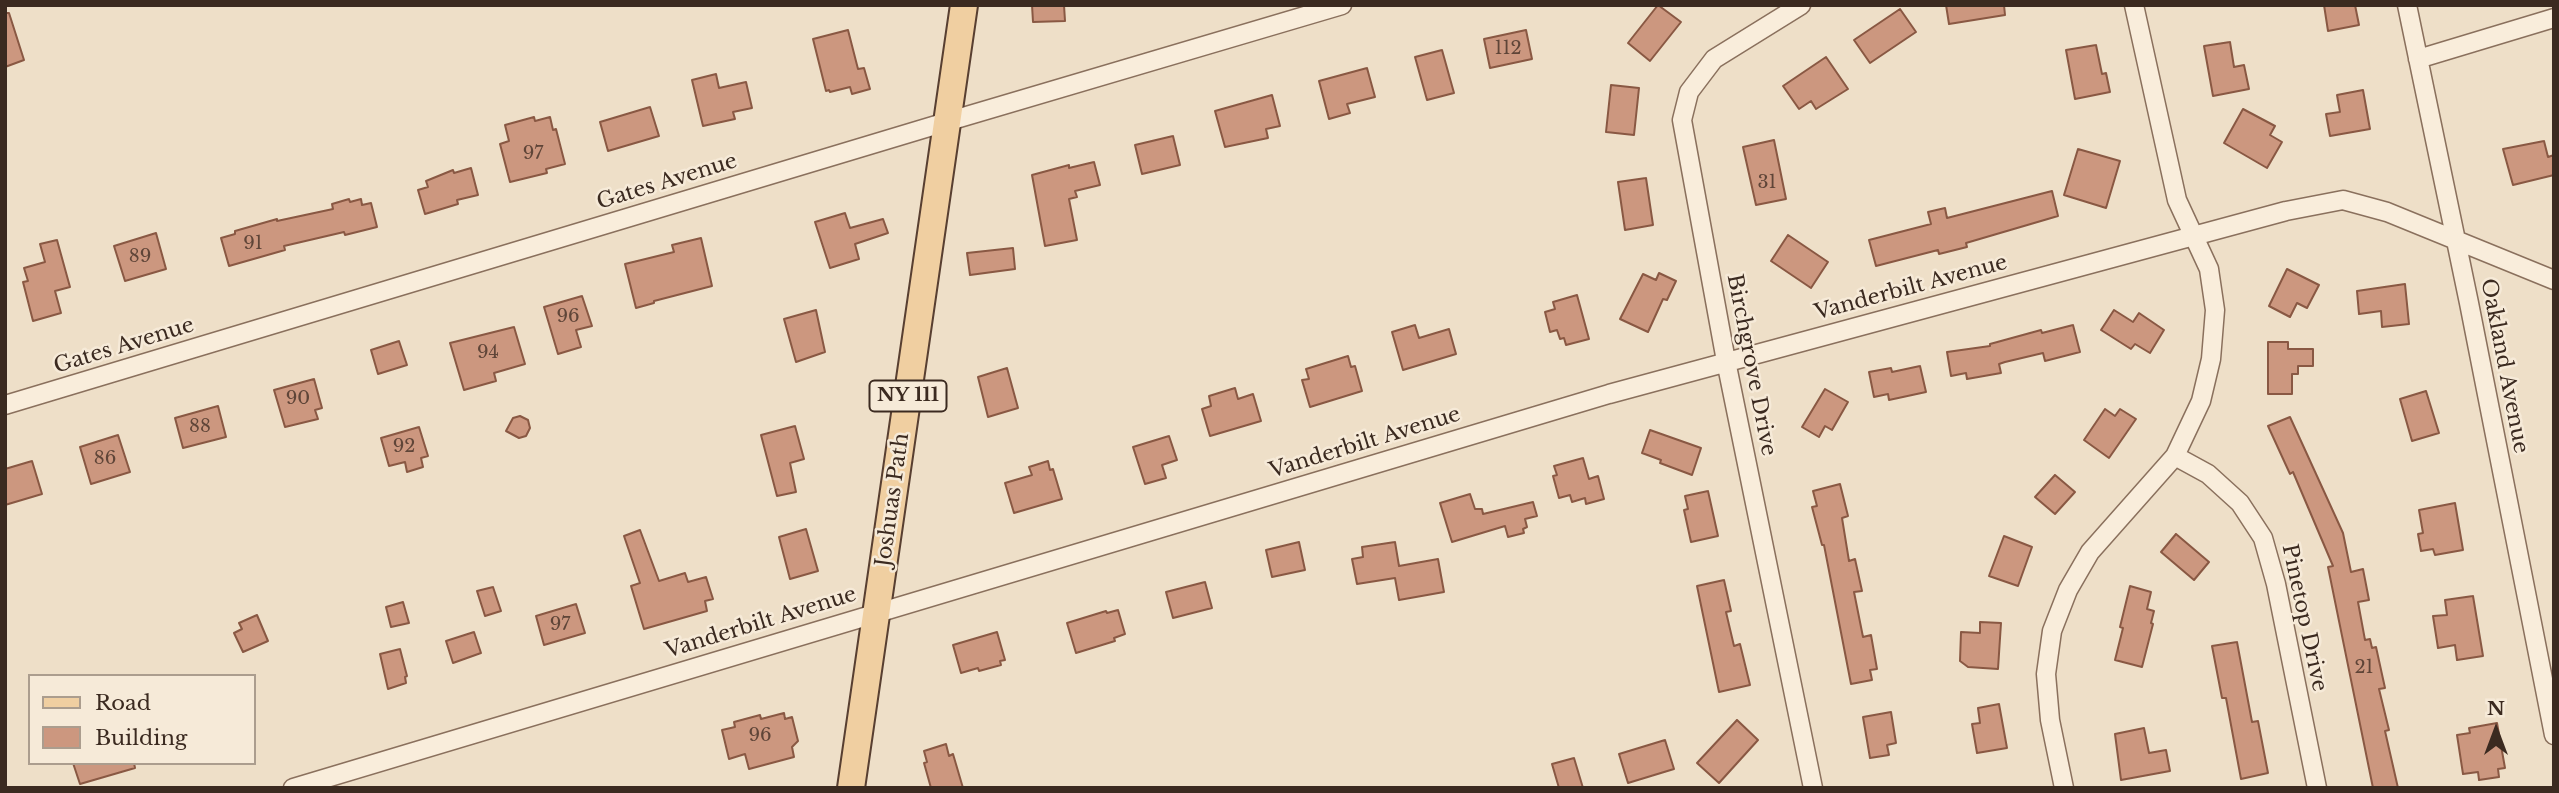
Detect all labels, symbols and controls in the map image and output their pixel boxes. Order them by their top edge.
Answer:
house number: 112 [1494,38,1522,60]
house number: 97 [523,143,543,165]
street label: Gates Avenue [594,149,740,215]
house number: 31 [1757,172,1777,194]
house number: 91 [243,233,263,255]
house number: 89 [129,246,151,268]
street label: Vanderbilt Avenue [1812,250,2010,326]
street label: Birchgrove Drive [1721,272,1781,458]
street label: Oakland Avenue [2475,277,2533,455]
house number: 96 [556,306,580,328]
street label: Gates Avenue [51,313,197,379]
house number: 94 [477,342,499,364]
road number: NY 111 [870,380,946,412]
house number: 90 [286,388,310,410]
street label: Vanderbilt Avenue [1266,402,1464,484]
house number: 88 [189,416,211,438]
street label: Joshuas Path [871,431,915,569]
house number: 92 [393,436,415,458]
house number: 86 [94,448,116,470]
street label: Pinetop Drive [2276,542,2332,694]
street label: Vanderbilt Avenue [662,582,860,664]
house number: 97 [550,614,570,636]
house number: 21 [2354,657,2374,679]
legend [28,674,256,765]
text: Road [95,690,151,716]
north arrow [2461,695,2531,765]
text: N [2487,697,2505,720]
text: Building [95,725,187,751]
house number: 96 [748,725,772,747]

